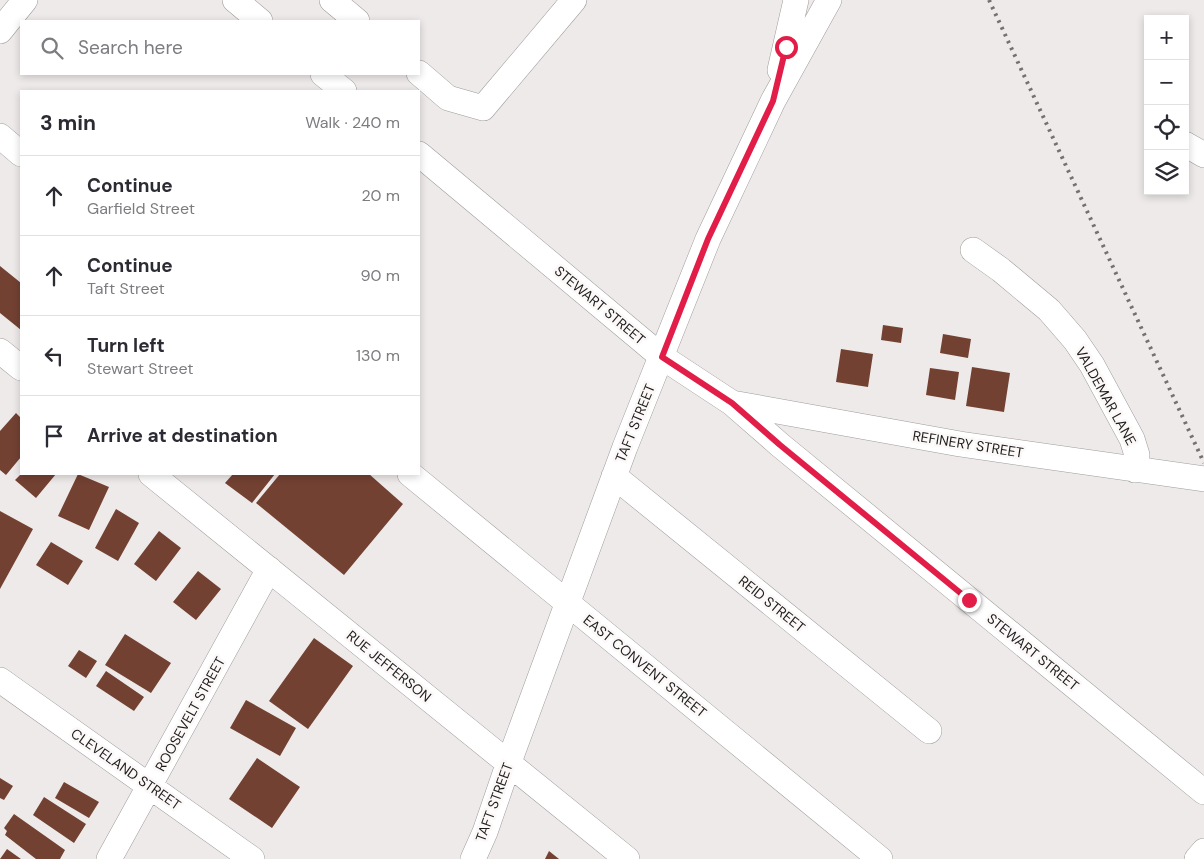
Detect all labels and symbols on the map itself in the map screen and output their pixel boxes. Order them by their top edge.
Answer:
route start [775,36,798,59]
street label: STEWART STREET [551,262,649,348]
street label: VALDEMAR LANE [1072,344,1140,448]
street label: TAFT STREET [611,381,659,465]
street label: REFINERY STREET [911,426,1025,462]
street label: REID STREET [735,572,809,636]
route end [958,589,981,612]
street label: STEWART STREET [983,609,1083,695]
street label: EAST CONVENT STREET [580,611,710,721]
street label: RUE JEFFERSON [343,626,435,706]
street label: ROOSEVELT STREET [151,653,229,775]
street label: CLEVELAND STREET [68,724,185,814]
street label: TAFT STREET [471,760,517,844]

